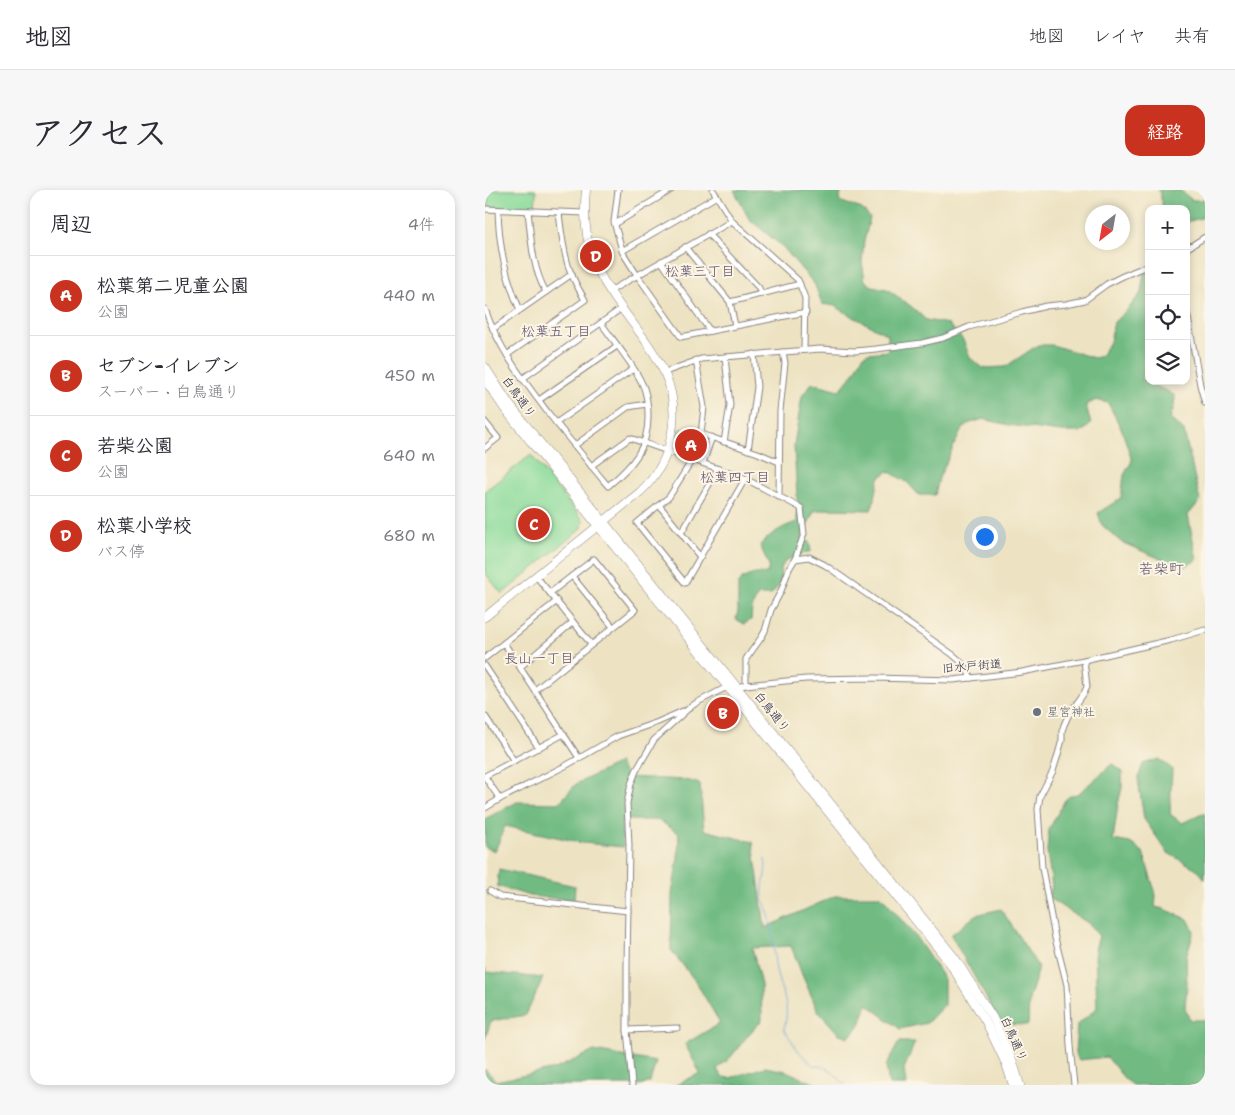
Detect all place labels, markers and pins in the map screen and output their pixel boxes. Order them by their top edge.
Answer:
pin: D [580,237,612,275]
pin: A [675,426,707,464]
pin: C [518,505,550,543]
pin: B [707,694,739,732]
place label: 星宮神社 [1047,704,1095,720]
marker: 星宮神社 [1031,706,1043,718]

